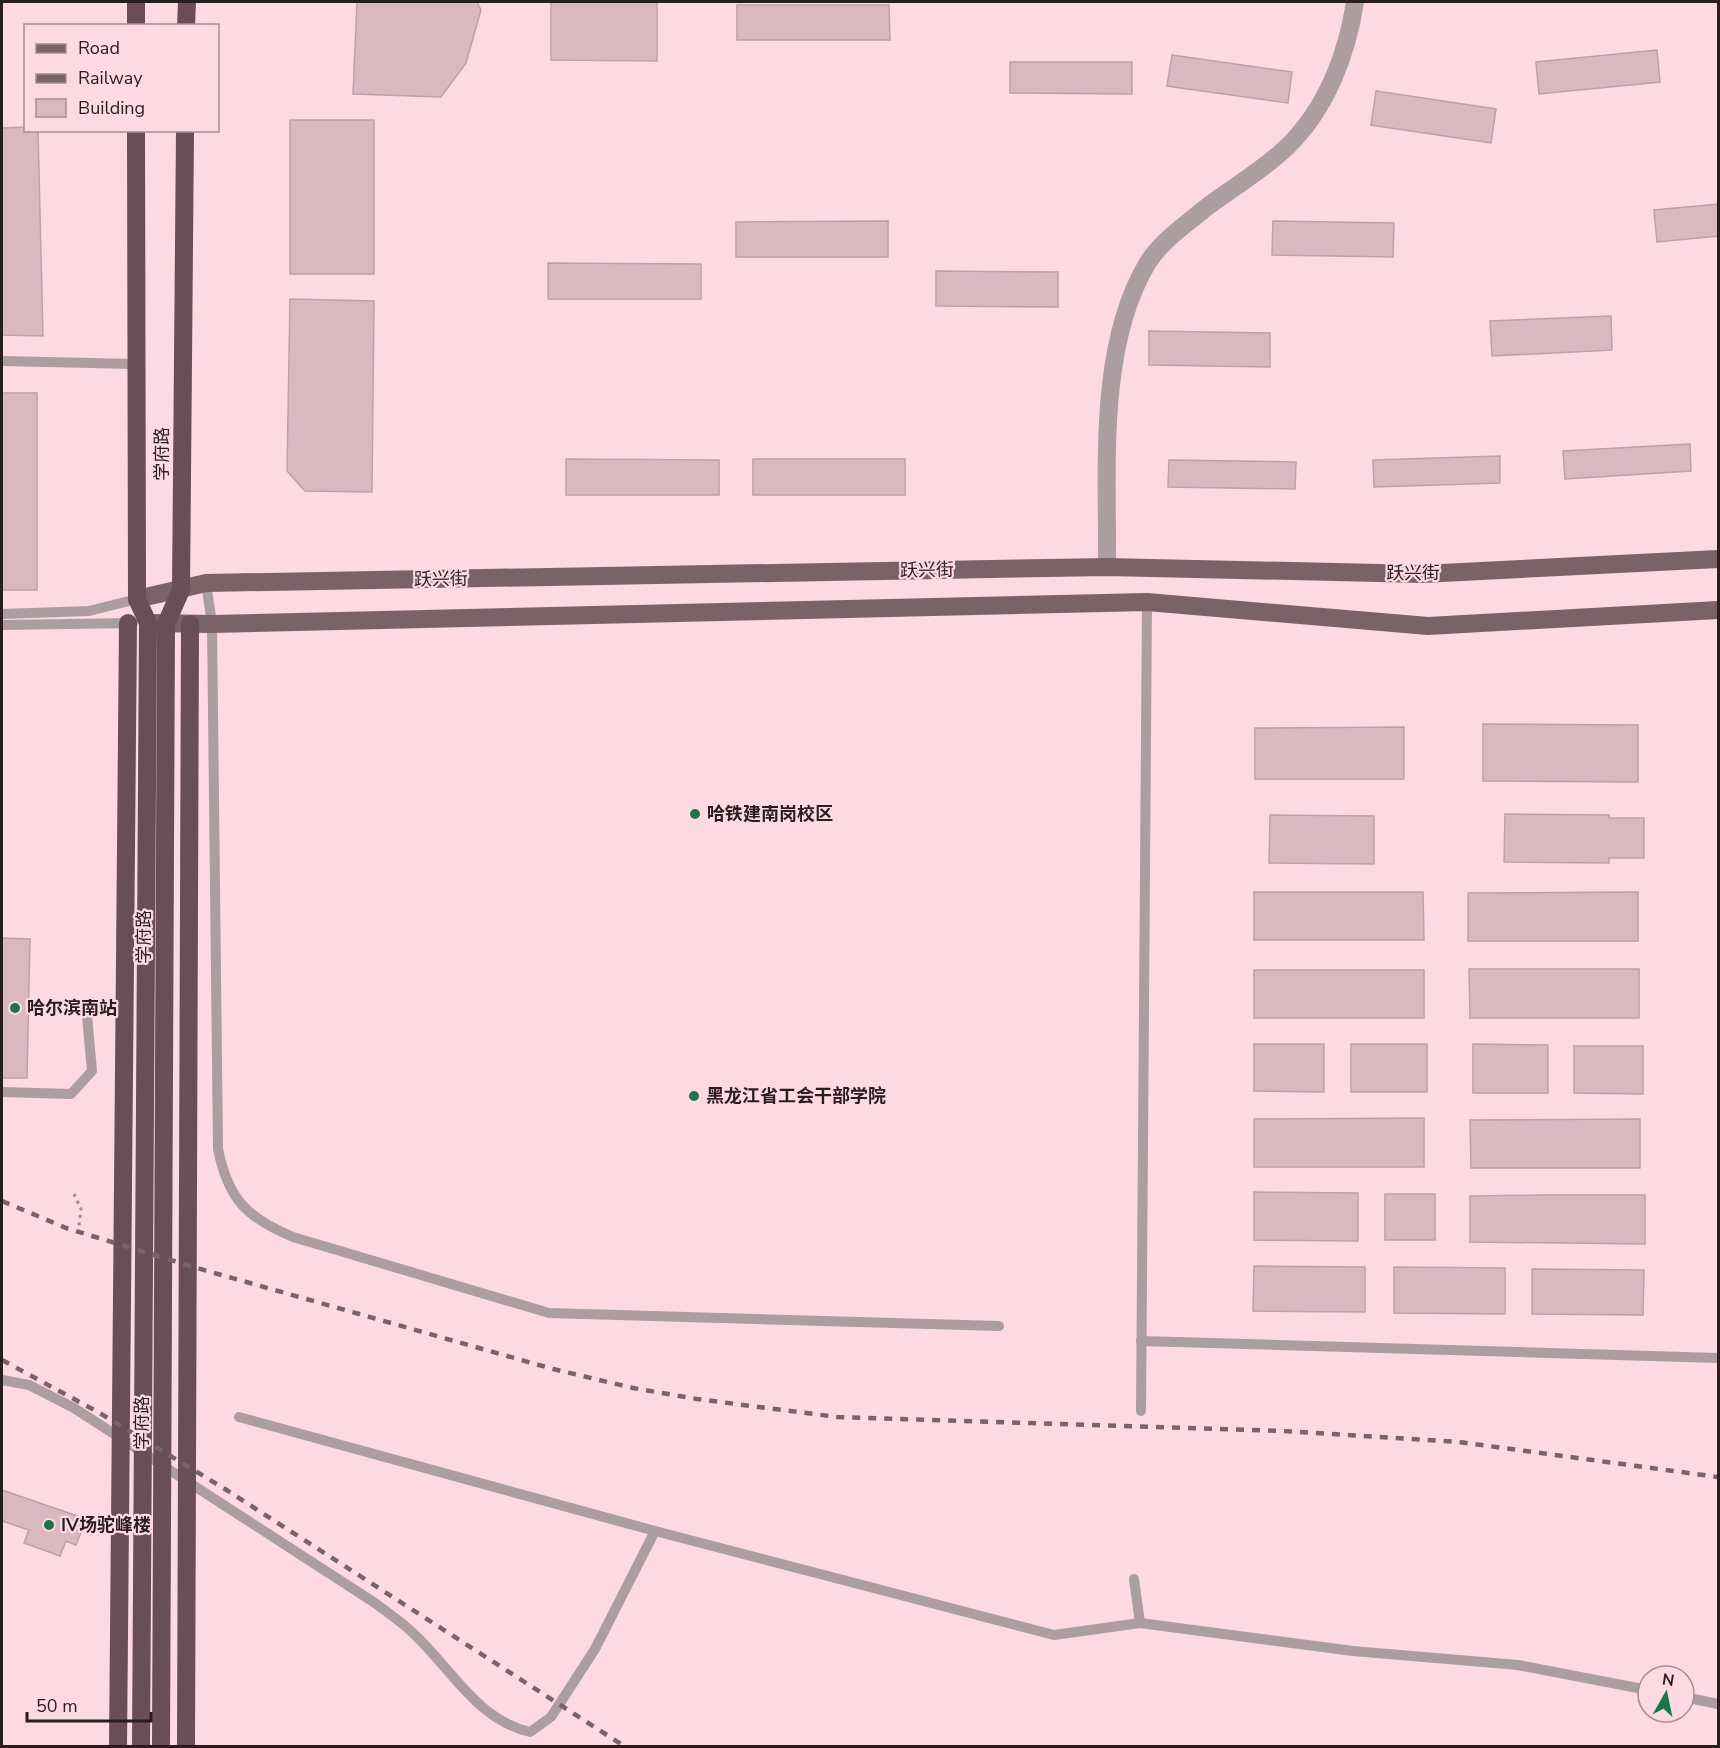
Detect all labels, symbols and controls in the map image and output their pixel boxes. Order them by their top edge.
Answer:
legend [24,24,219,132]
text: Road [78,36,120,60]
text: Railway [78,66,143,90]
text: Building [78,96,145,120]
street label: 学府路 [150,427,174,481]
street label: 跃兴街 [900,558,954,582]
street label: 跃兴街 [1386,561,1440,585]
street label: 跃兴街 [414,567,468,591]
place label: 哈铁建南岗校区 [707,802,833,826]
marker: 哈铁建南岗校区 [688,807,702,821]
street label: 学府路 [132,910,156,964]
place label: 哈尔滨南站 [27,996,117,1020]
marker: 哈尔滨南站 [8,1001,22,1015]
place label: 黑龙江省工会干部学院 [706,1084,886,1108]
marker: 黑龙江省工会干部学院 [687,1089,701,1103]
street label: 学府路 [130,1396,154,1450]
place label: IV场驼峰楼 [61,1513,151,1537]
marker: IV场驼峰楼 [42,1518,56,1532]
north arrow [1636,1664,1696,1724]
text: N [1661,1668,1676,1692]
scale bar [27,1685,152,1723]
text: 50 m [36,1694,78,1718]

